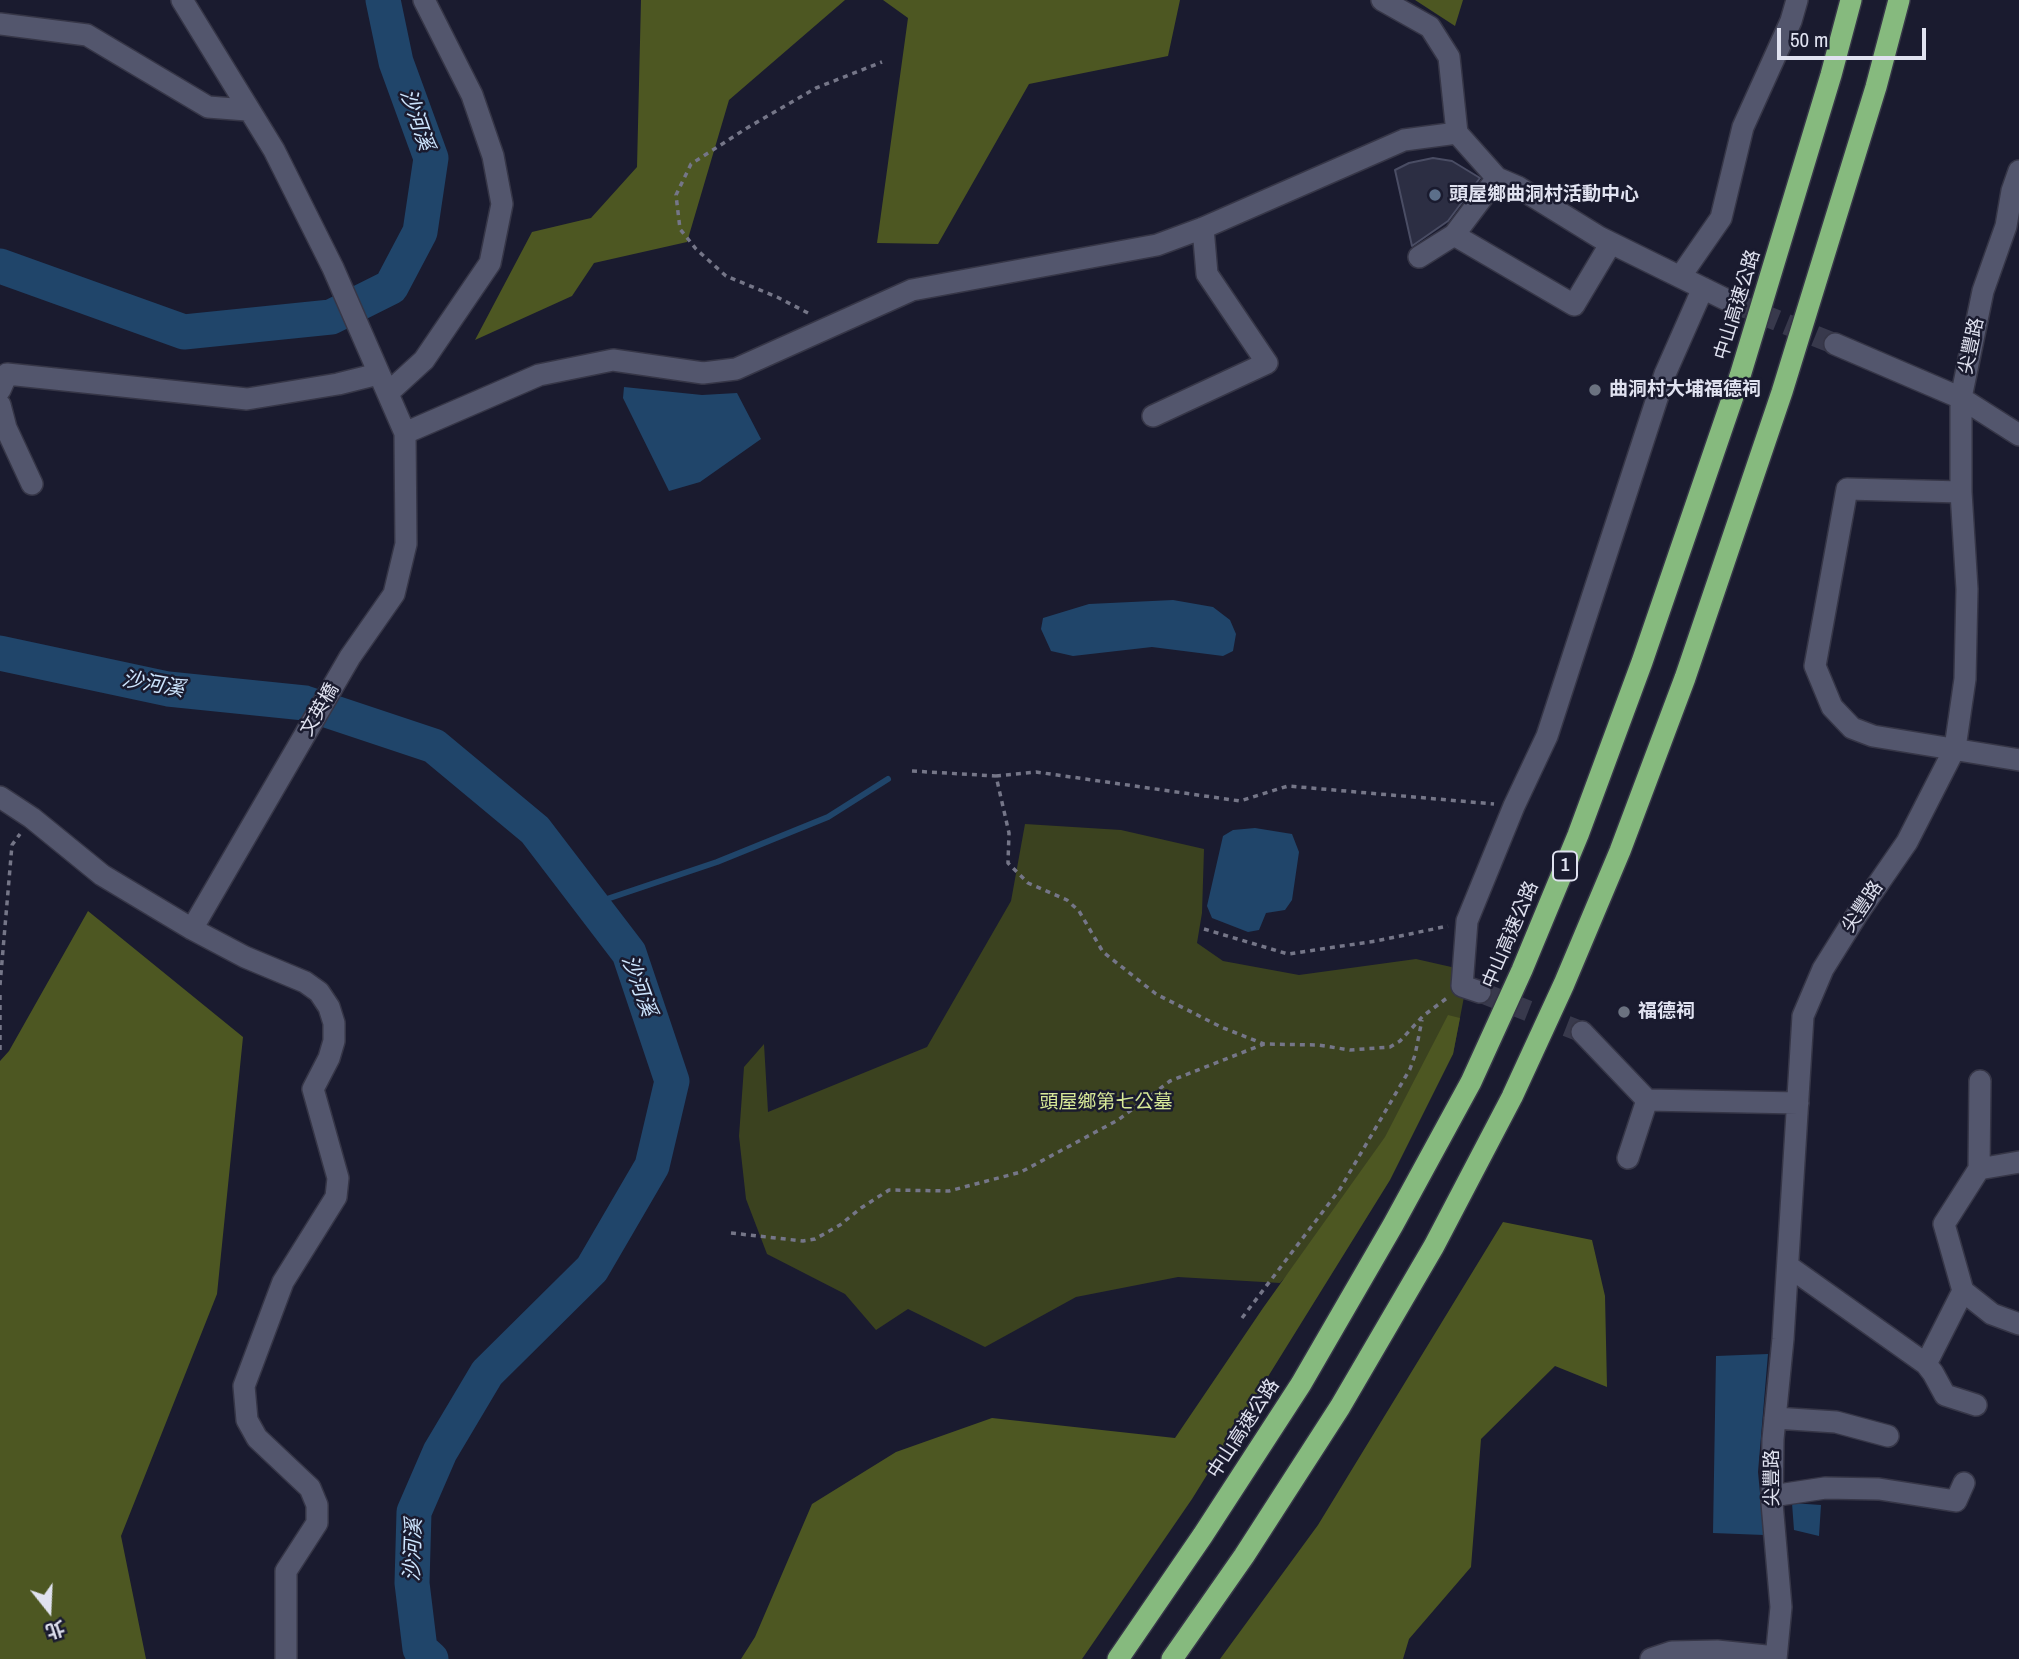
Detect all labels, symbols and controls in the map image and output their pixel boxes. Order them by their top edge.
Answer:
scale bar [1781,14,1930,58]
text: 50 m [1790,25,1828,54]
water label: 沙河溪 [394,86,438,154]
place label: 頭屋鄉曲洞村活動中心 [1449,184,1639,206]
marker: 頭屋鄉曲洞村活動中心 [1427,187,1443,203]
street label: 中山高速公路 [1710,247,1766,363]
street label: 尖豐路 [1955,316,1989,376]
place label: 曲洞村大埔福德祠 [1609,379,1761,401]
marker: 曲洞村大埔福德祠 [1587,382,1603,398]
water label: 沙河溪 [120,667,186,703]
street label: 文英橋 [296,680,344,740]
road number: 1 [1553,852,1577,880]
street label: 尖豐路 [1838,877,1888,937]
street label: 中山高速公路 [1478,878,1544,992]
water label: 沙河溪 [615,952,661,1020]
place label: 福德祠 [1638,1001,1695,1023]
marker: 福德祠 [1616,1004,1632,1020]
park label: 頭屋鄉第七公墓 [1040,1092,1172,1114]
street label: 中山高速公路 [1203,1375,1285,1483]
street label: 尖豐路 [1762,1450,1784,1506]
water label: 沙河溪 [400,1518,428,1582]
north arrow [14,1575,84,1645]
text: 北 [42,1615,69,1645]

